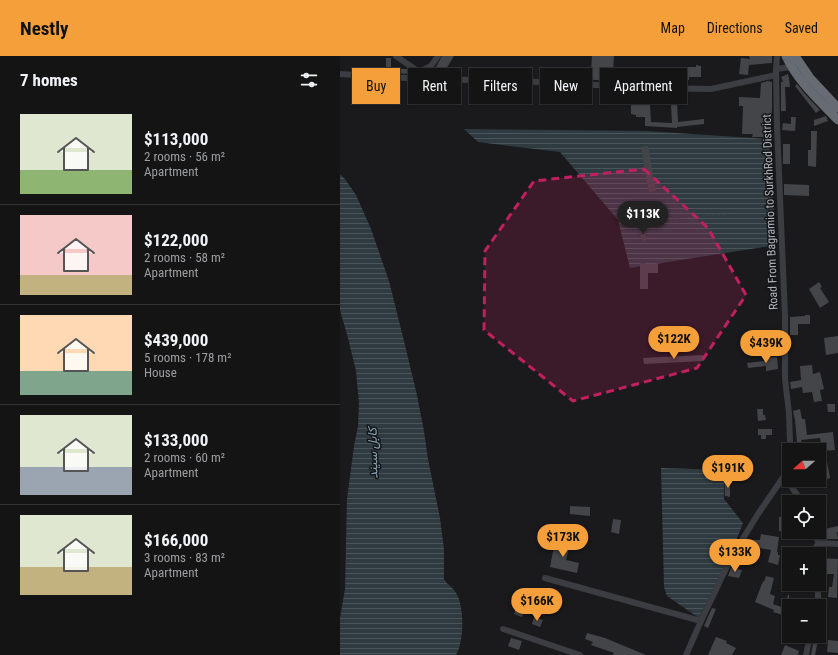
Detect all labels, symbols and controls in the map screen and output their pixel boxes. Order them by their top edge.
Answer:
text: Nestly [20,17,68,40]
text: Map [661,20,685,36]
text: Directions [707,20,763,36]
text: Saved [785,20,818,36]
chip: Buy [352,68,400,104]
chip: Rent [408,68,461,104]
chip: Filters [469,68,532,104]
chip: New [540,68,592,104]
chip: Apartment [600,68,687,104]
icon: filters [298,69,320,91]
text: 7 homes [20,70,78,90]
street label: Road From Bagramio to SurkhRod District [760,113,780,310]
text: $113,000 [144,129,208,149]
icon: home [52,130,100,178]
text: 2 rooms · 56 m² [144,149,225,164]
text: Apartment [144,164,198,179]
pin: $113K [615,201,671,235]
text: $113K [626,206,660,221]
text: $122,000 [144,230,208,250]
icon: home [52,231,100,279]
text: 2 rooms · 58 m² [144,250,225,265]
text: Apartment [144,265,198,280]
pin: $122K [646,326,702,360]
text: $439,000 [144,330,208,350]
pin: $439K [738,330,794,364]
icon: home [52,331,100,379]
text: $122K [657,331,691,346]
text: $439K [749,335,783,350]
text: 5 rooms · 178 m² [144,350,231,365]
text: House [144,365,177,380]
water label: کابل سيند [365,425,381,479]
text: $133,000 [144,430,208,450]
icon: home [52,431,100,479]
north arrow [782,443,826,487]
map controls [782,443,826,643]
text: 2 rooms · 60 m² [144,450,225,465]
pin: $191K [700,455,756,489]
text: $191K [711,460,745,475]
text: Apartment [144,465,198,480]
button: locate [782,495,826,539]
pin: $173K [535,524,591,558]
text: $173K [546,529,580,544]
text: $166,000 [144,530,208,550]
icon: home [52,531,100,579]
pin: $133K [707,539,763,573]
text: $133K [718,544,752,559]
button: + [782,547,826,591]
text: 3 rooms · 83 m² [144,550,225,565]
text: Apartment [144,565,198,580]
pin: $166K [509,588,565,622]
text: $166K [520,593,554,608]
button: − [782,599,826,643]

